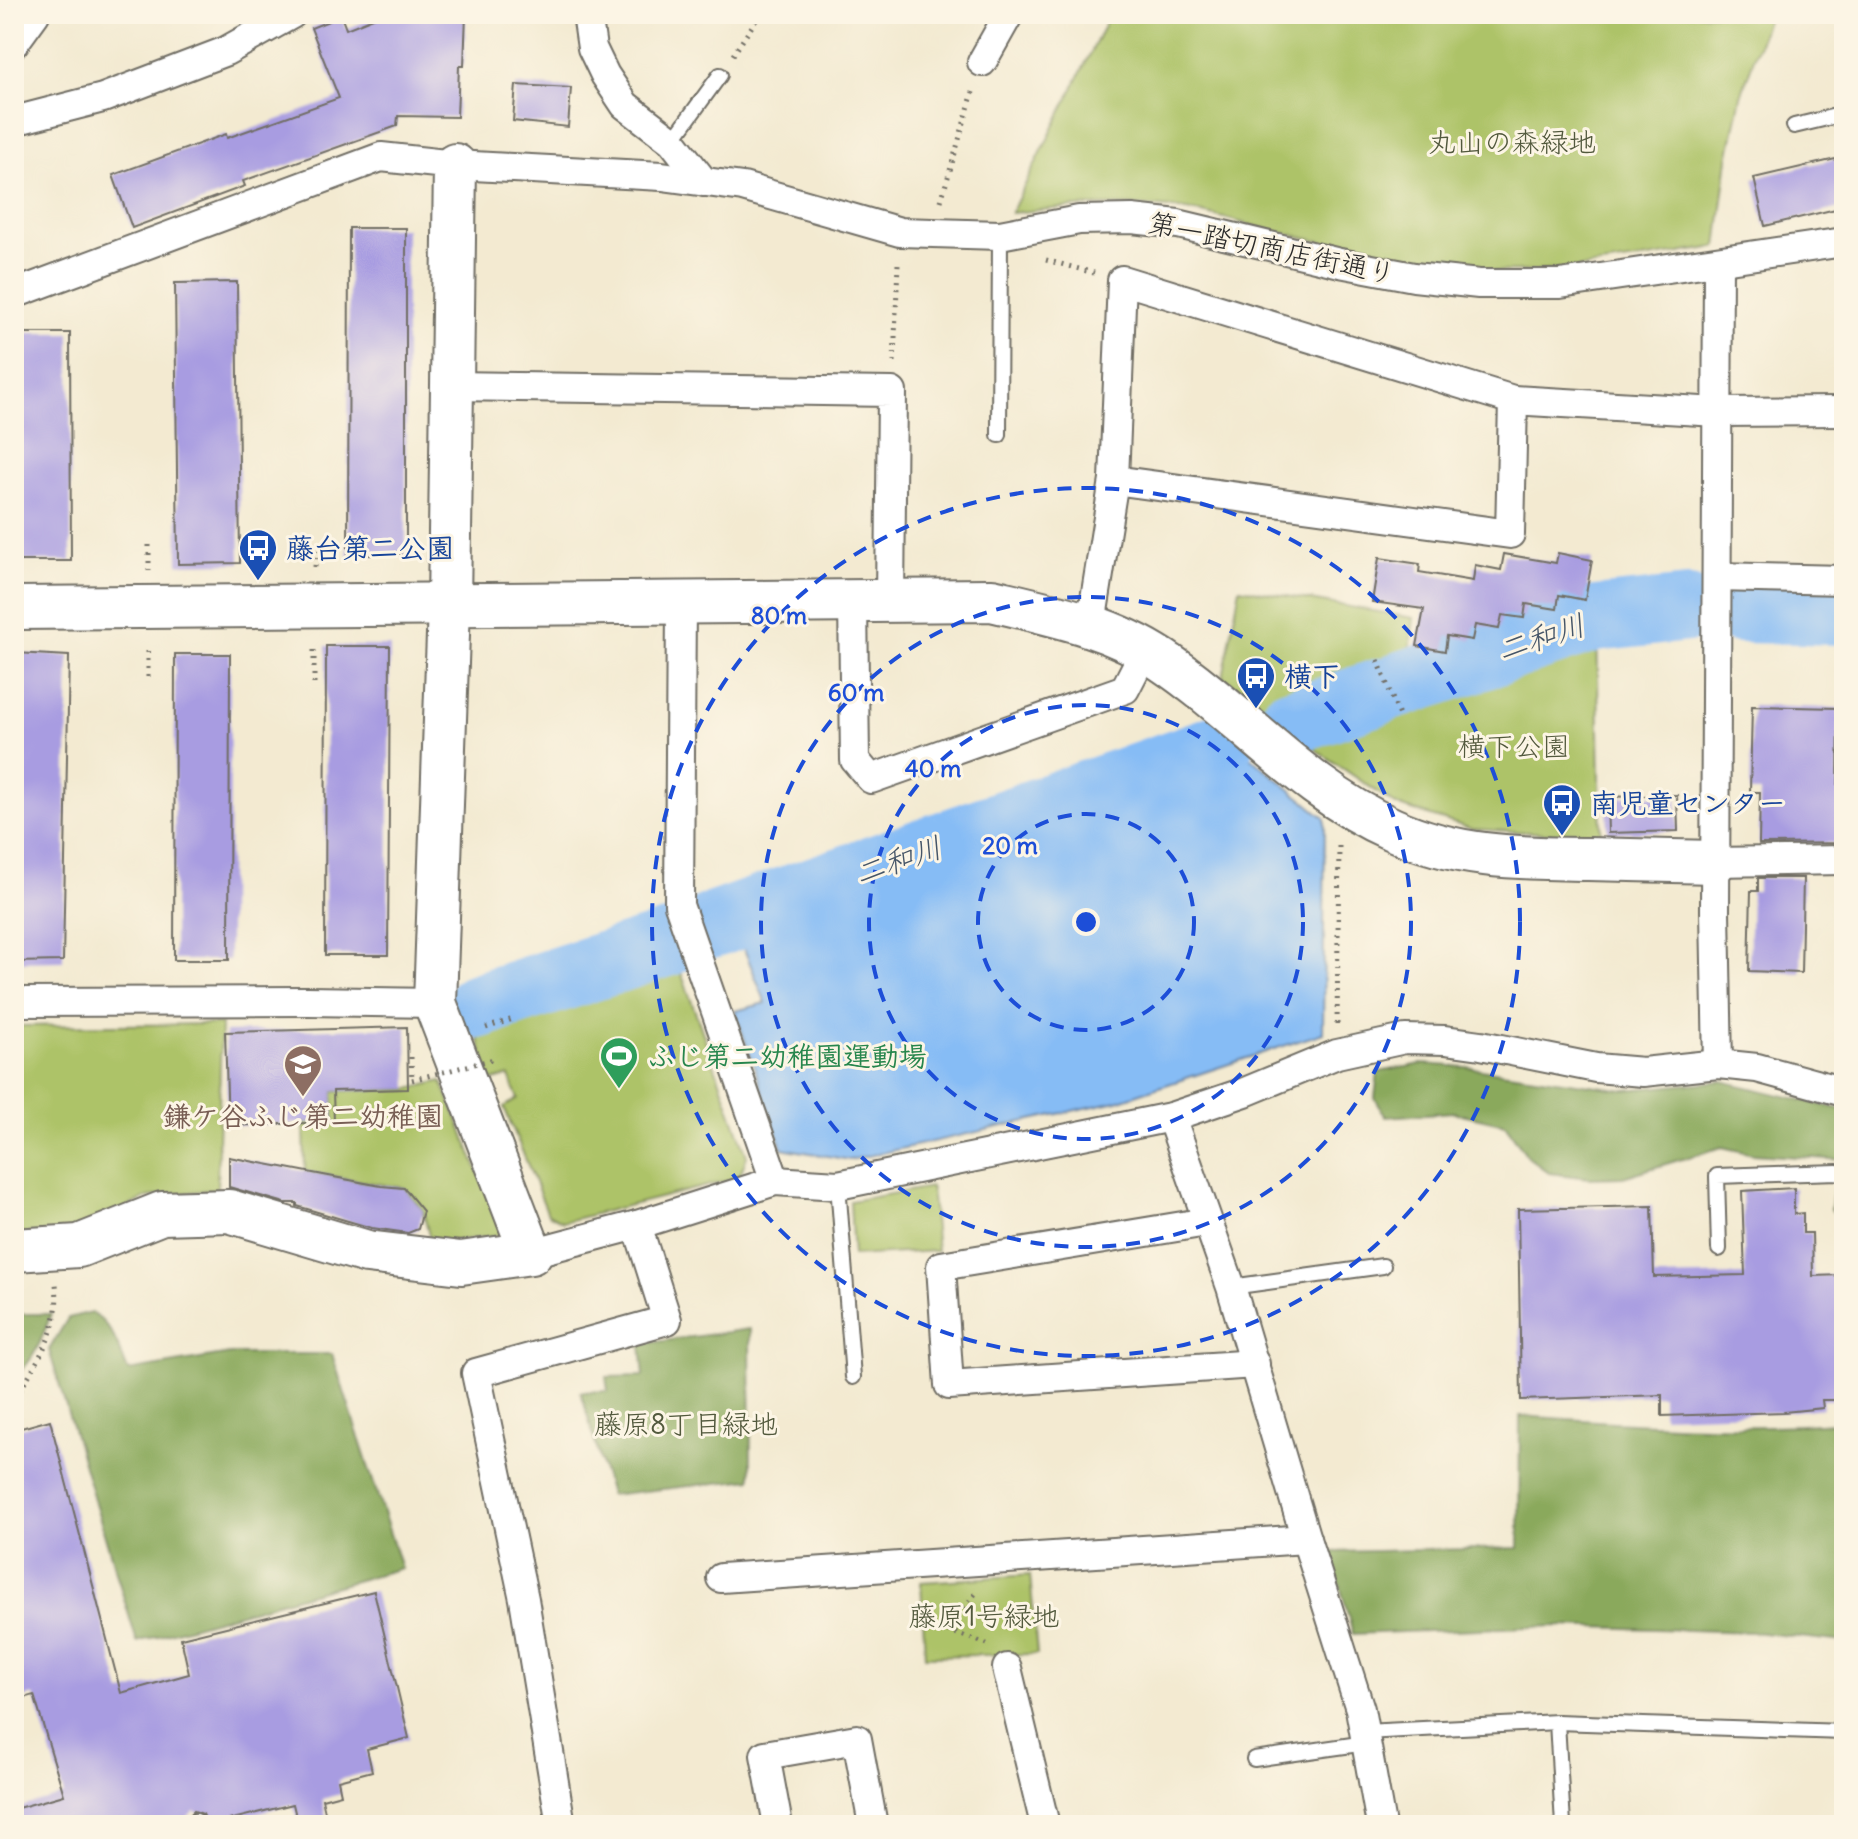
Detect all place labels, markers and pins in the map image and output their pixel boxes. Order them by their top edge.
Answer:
bus stop icon: 藤台第二公園 [237,527,279,582]
place label: 藤台第二公園 [286,530,454,566]
bus stop icon: 横下 [1235,655,1277,710]
place label: 横下 [1284,658,1340,694]
bus stop icon: 南児童センター [1541,782,1583,837]
place label: 南児童センター [1590,785,1786,821]
centre of rings [1072,908,1100,936]
sports icon: ふじ第二幼稚園運動場 [598,1035,640,1090]
place label: ふじ第二幼稚園運動場 [647,1038,927,1074]
school or university icon: 鎌ケ谷ふじ第二幼稚園 [282,1043,324,1098]
place label: 鎌ケ谷ふじ第二幼稚園 [163,1098,443,1134]

